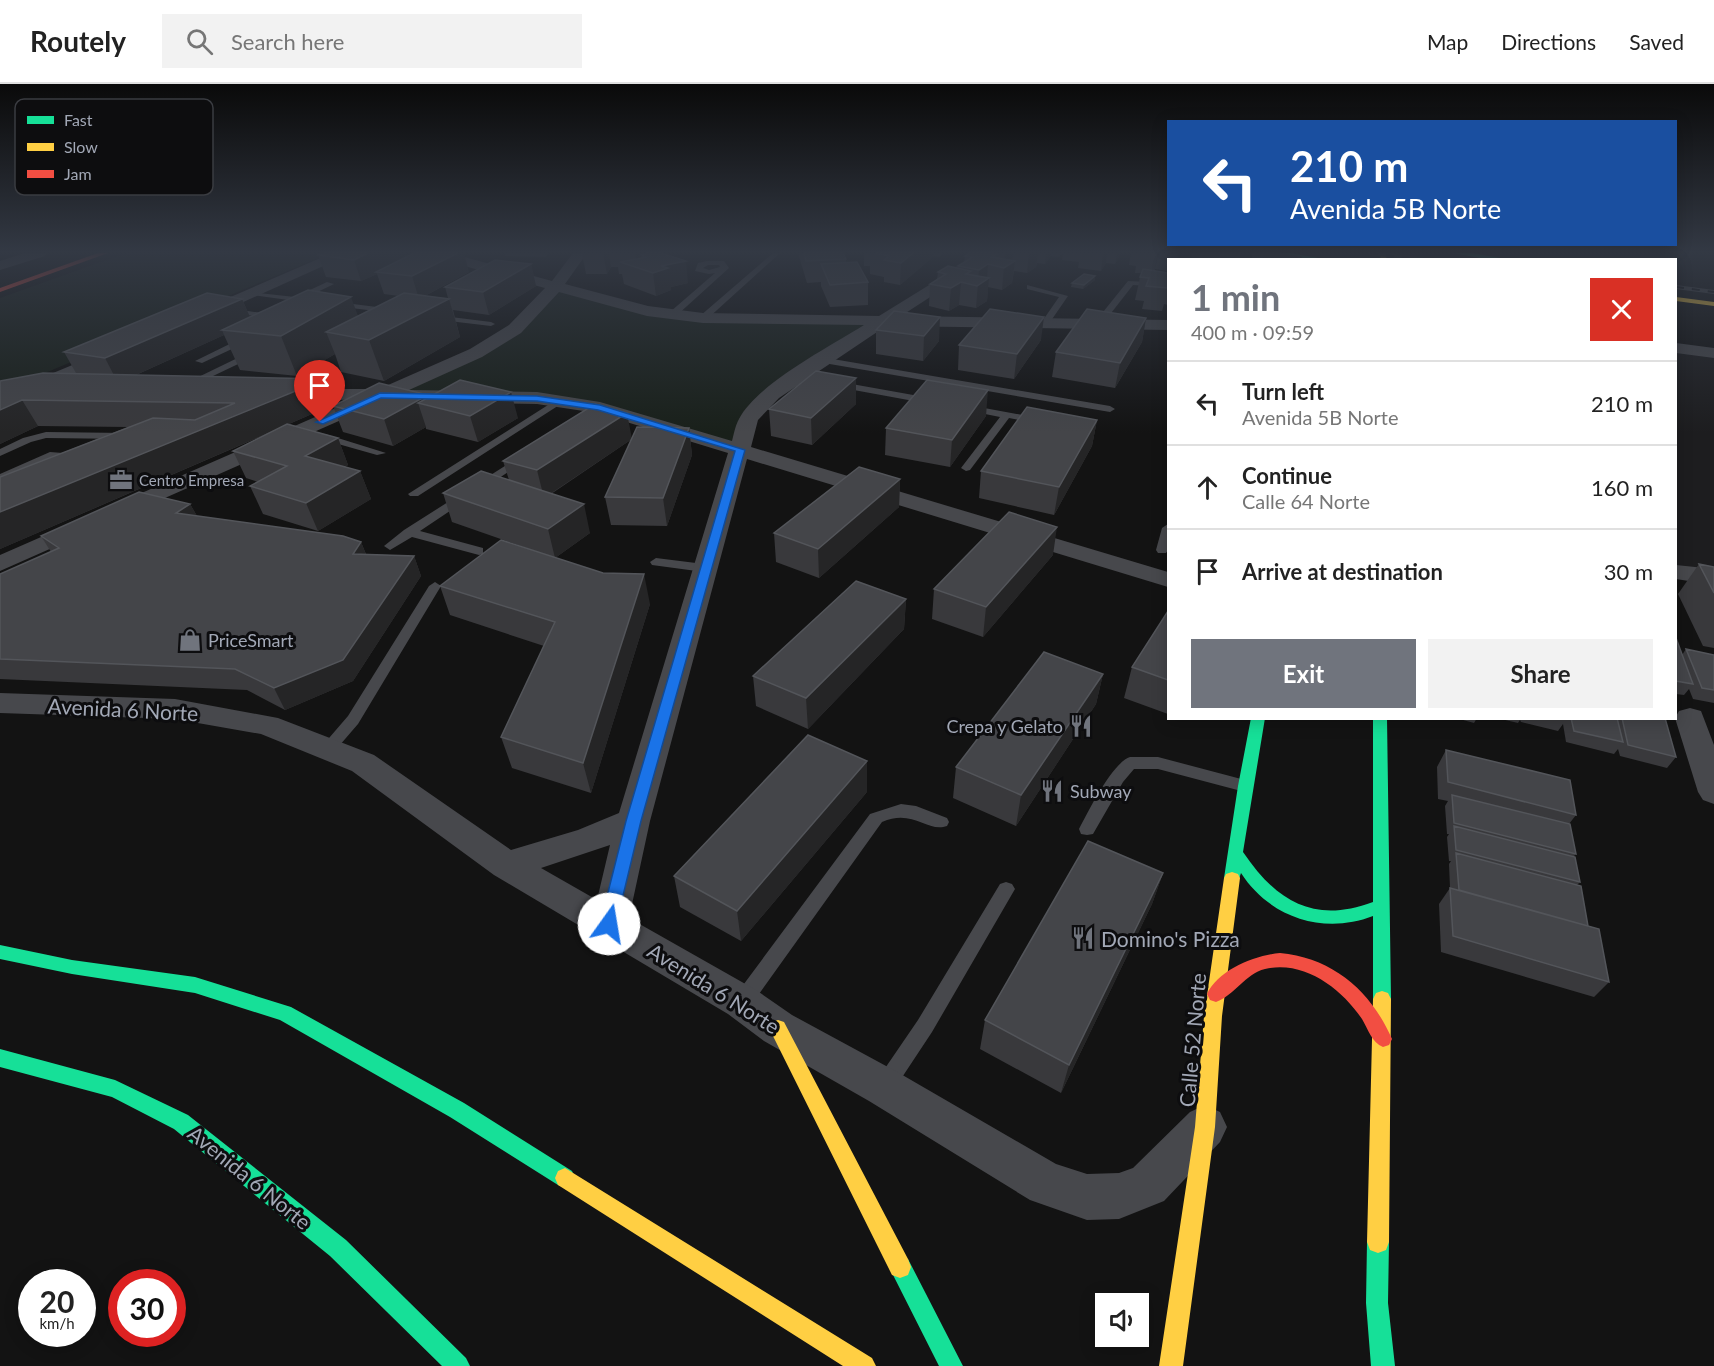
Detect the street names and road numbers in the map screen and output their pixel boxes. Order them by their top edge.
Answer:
street label: Avenida 6 Norte [47,693,199,725]
street label: Avenida 6 Norte [643,937,785,1039]
street label: Calle 52 Norte [1174,972,1210,1108]
street label: Avenida 6 Norte [184,1120,316,1234]

